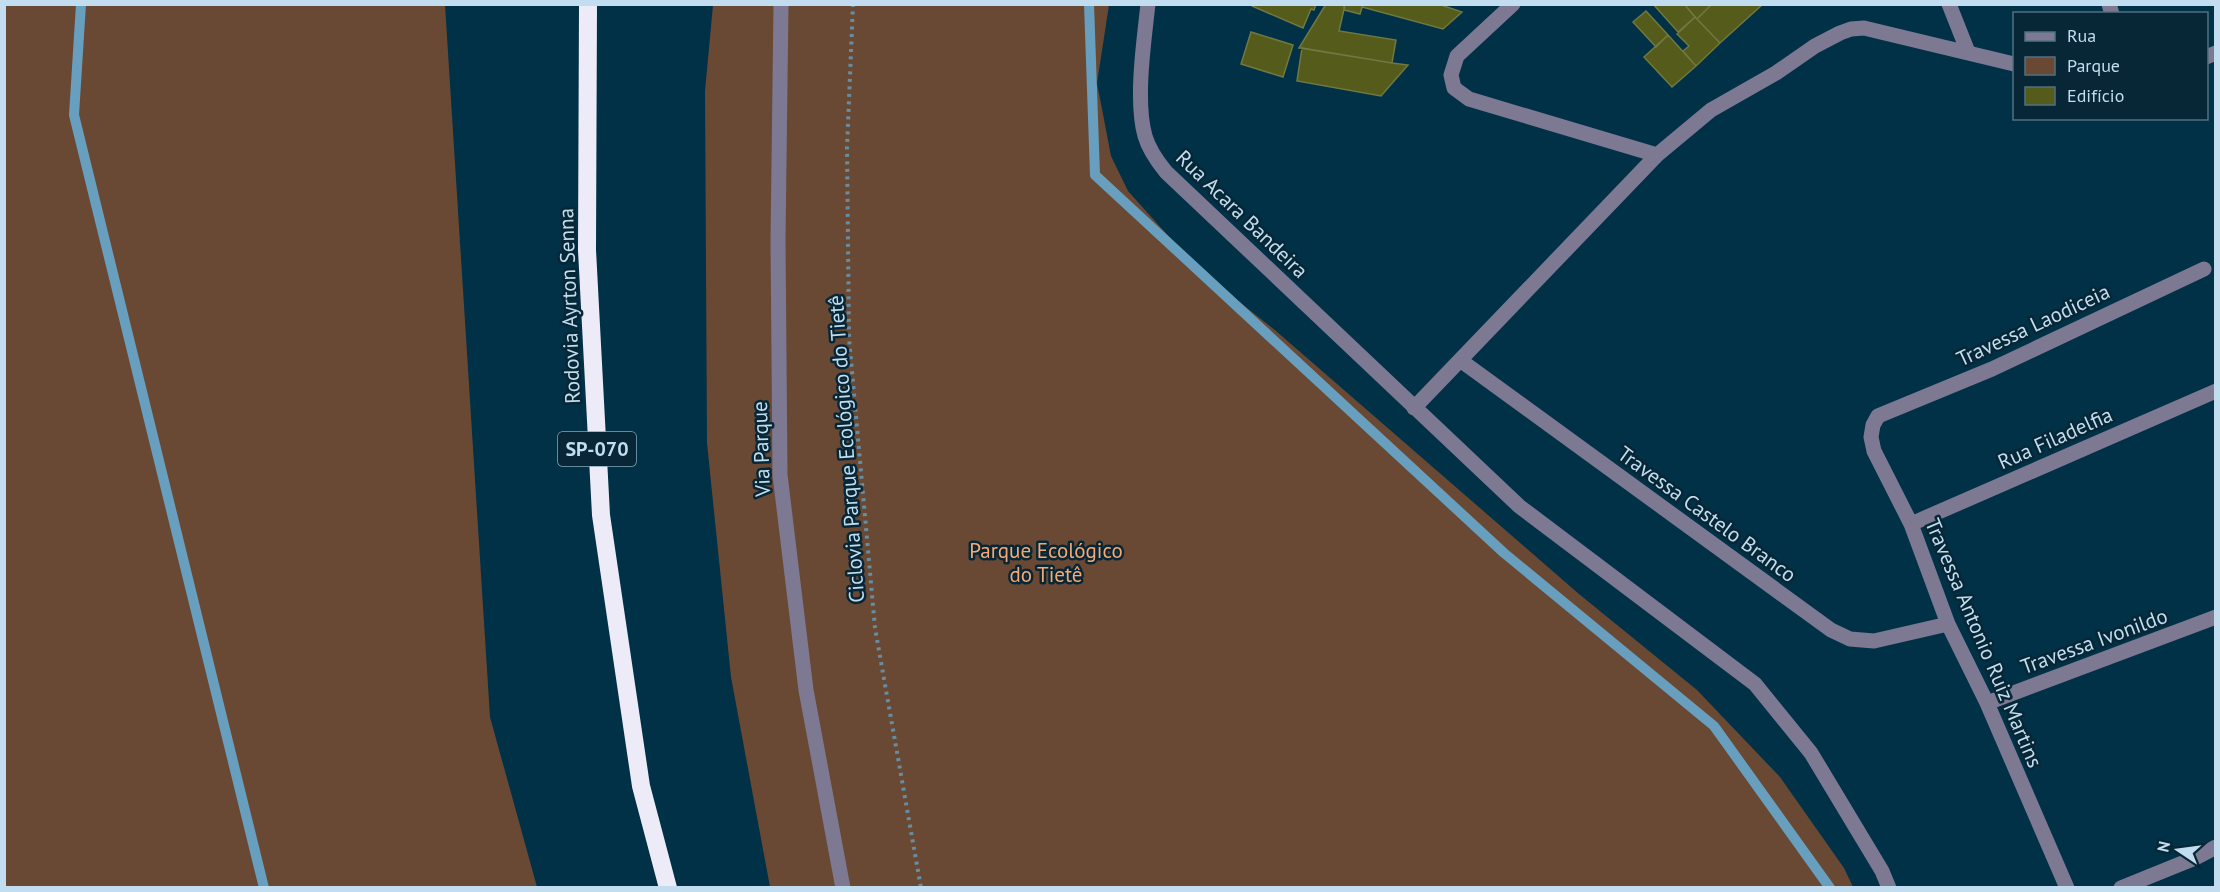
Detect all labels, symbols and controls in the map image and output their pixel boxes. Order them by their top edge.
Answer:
legend [2013,12,2208,120]
text: Rua [2067,24,2096,47]
text: Parque [2067,54,2120,77]
text: Edifício [2067,84,2124,107]
street label: Rua Acara Bandeira [1170,144,1314,284]
street label: Rodovia Ayrton Senna [552,208,586,404]
street label: Travessa Laodiceia [1952,278,2114,372]
street label: Ciclovia Parque Ecológico do Tietê [822,294,870,604]
street label: Via Parque [746,401,776,498]
street label: Rua Filadelfia [1994,401,2116,475]
road number: SP-070 [558,432,636,466]
street label: Travessa Castelo Branco [1612,440,1802,588]
street label: Travessa Antonio Ruiz Martins [1919,514,2049,772]
park label: Parque Ecológico do Tietê [969,537,1123,588]
street label: Travessa Ivonildo [2017,602,2171,680]
north arrow [2148,820,2208,880]
text: N [2152,839,2174,854]

